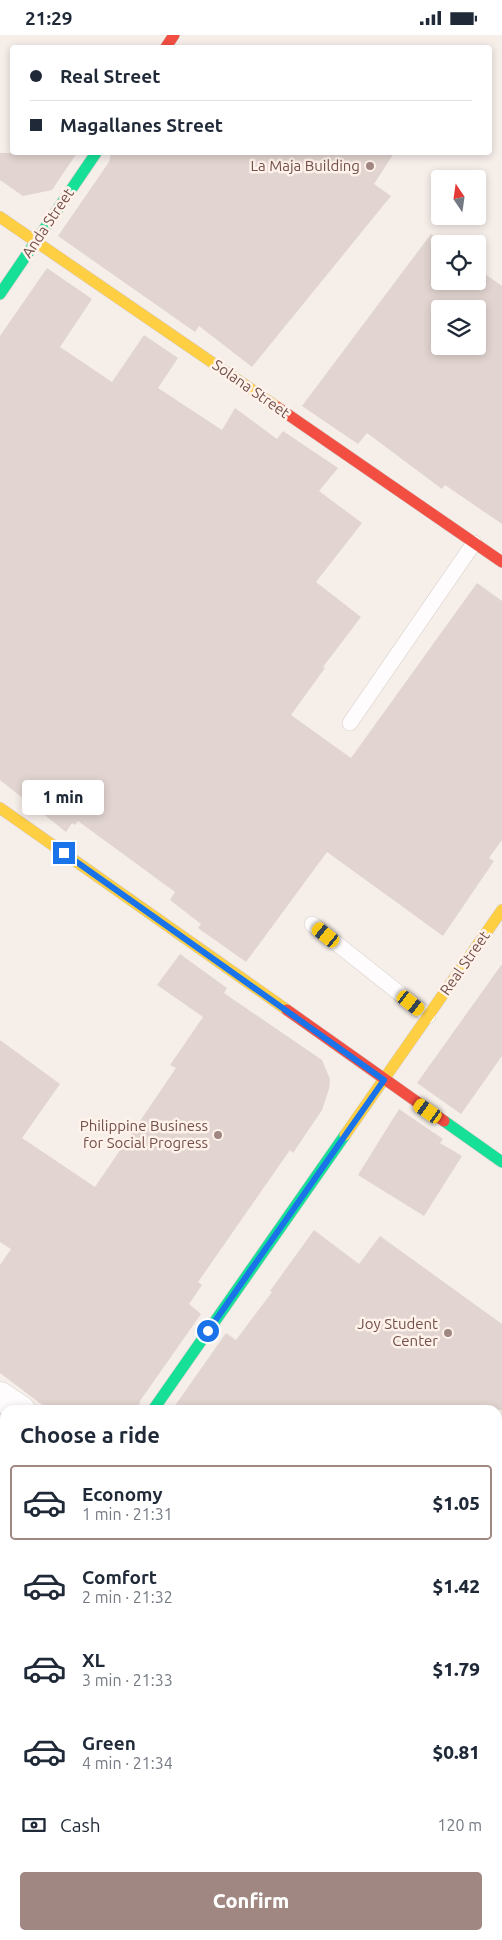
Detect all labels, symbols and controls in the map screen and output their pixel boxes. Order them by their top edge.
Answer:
text: 21:29 [25,7,73,29]
text: Real Street [60,65,160,87]
text: Magallanes Street [60,114,223,136]
place label: La Maja Building [250,157,360,174]
marker: La Maja Building [364,160,376,172]
north arrow [431,170,486,225]
map controls [431,170,486,355]
street label: Anda Street [18,185,77,261]
button: locate [431,235,486,290]
button: layers [431,300,486,355]
street label: Solana Street [210,356,293,421]
callout: 1 min [23,781,105,815]
text: 1 min [43,788,83,806]
route end [53,842,75,864]
car [309,920,342,950]
street label: Real Street [436,927,493,998]
car [394,988,427,1018]
car [411,1096,444,1126]
place label: Philippine Business for Social Progress [80,1117,208,1151]
marker: Philippine Business for Social Progress [212,1129,224,1141]
place label: Joy Student Center [357,1315,438,1349]
route start [197,1320,219,1342]
marker: Joy Student Center [442,1327,454,1339]
text: Choose a ride [20,1422,160,1447]
icon: car [22,1480,67,1525]
text: Economy [82,1483,163,1505]
text: $1.05 [432,1492,480,1514]
text: 1 min · 21:31 [82,1505,173,1523]
icon: car [22,1563,67,1608]
text: Comfort [82,1566,157,1588]
text: $1.42 [432,1575,480,1597]
text: 2 min · 21:32 [82,1588,173,1606]
icon: car [22,1646,67,1691]
text: XL [82,1649,105,1671]
text: $1.79 [432,1658,480,1680]
text: 3 min · 21:33 [82,1671,173,1689]
icon: car [22,1729,67,1774]
text: Green [82,1732,136,1754]
text: $0.81 [432,1741,480,1763]
text: 4 min · 21:34 [82,1754,173,1772]
icon: cash [20,1811,48,1839]
text: Cash [60,1814,101,1836]
text: 120 m [437,1816,482,1834]
button: Confirm [20,1872,482,1930]

